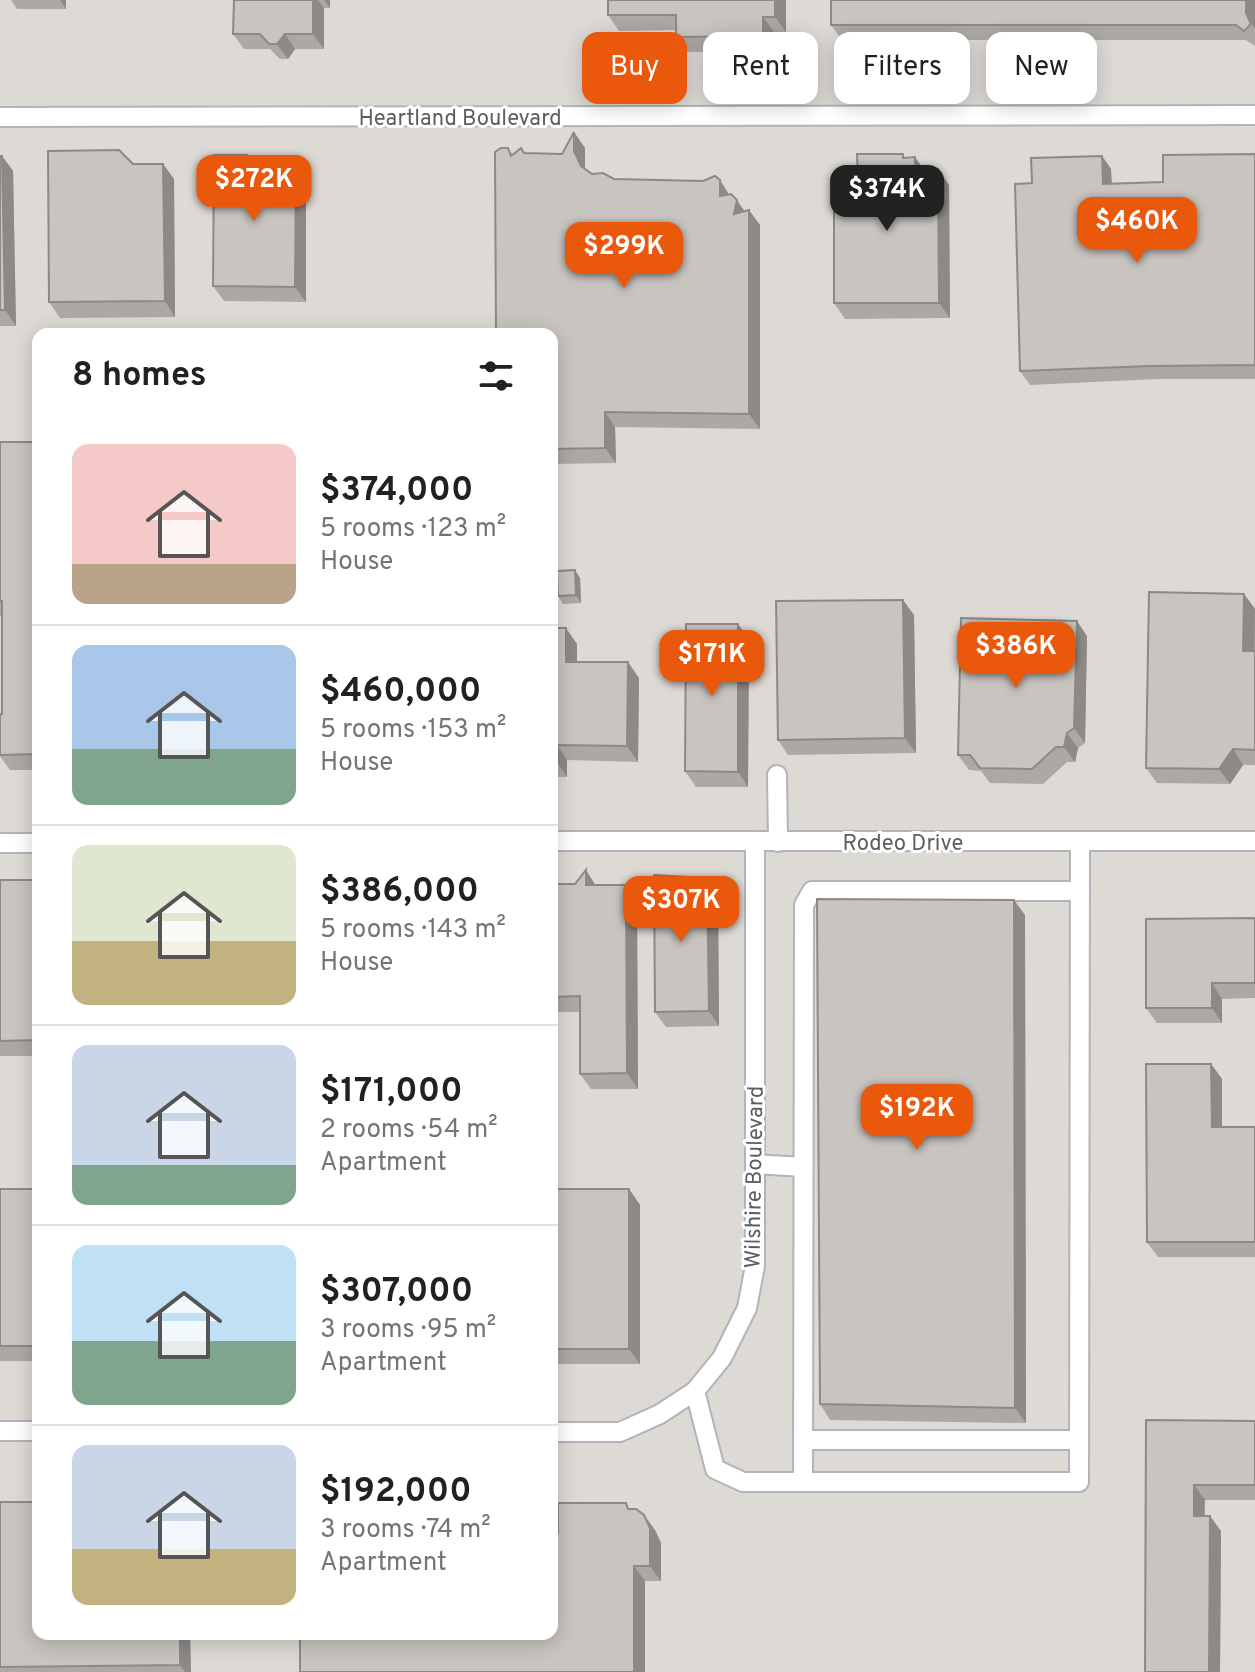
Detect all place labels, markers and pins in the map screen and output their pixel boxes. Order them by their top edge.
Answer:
pin: $272K [198,155,310,223]
pin: $374K [831,165,943,233]
pin: $460K [1081,197,1193,265]
pin: $299K [568,222,680,290]
pin: $386K [960,622,1072,690]
pin: $171K [656,630,768,698]
pin: $307K [625,876,737,944]
pin: $192K [861,1084,973,1152]

